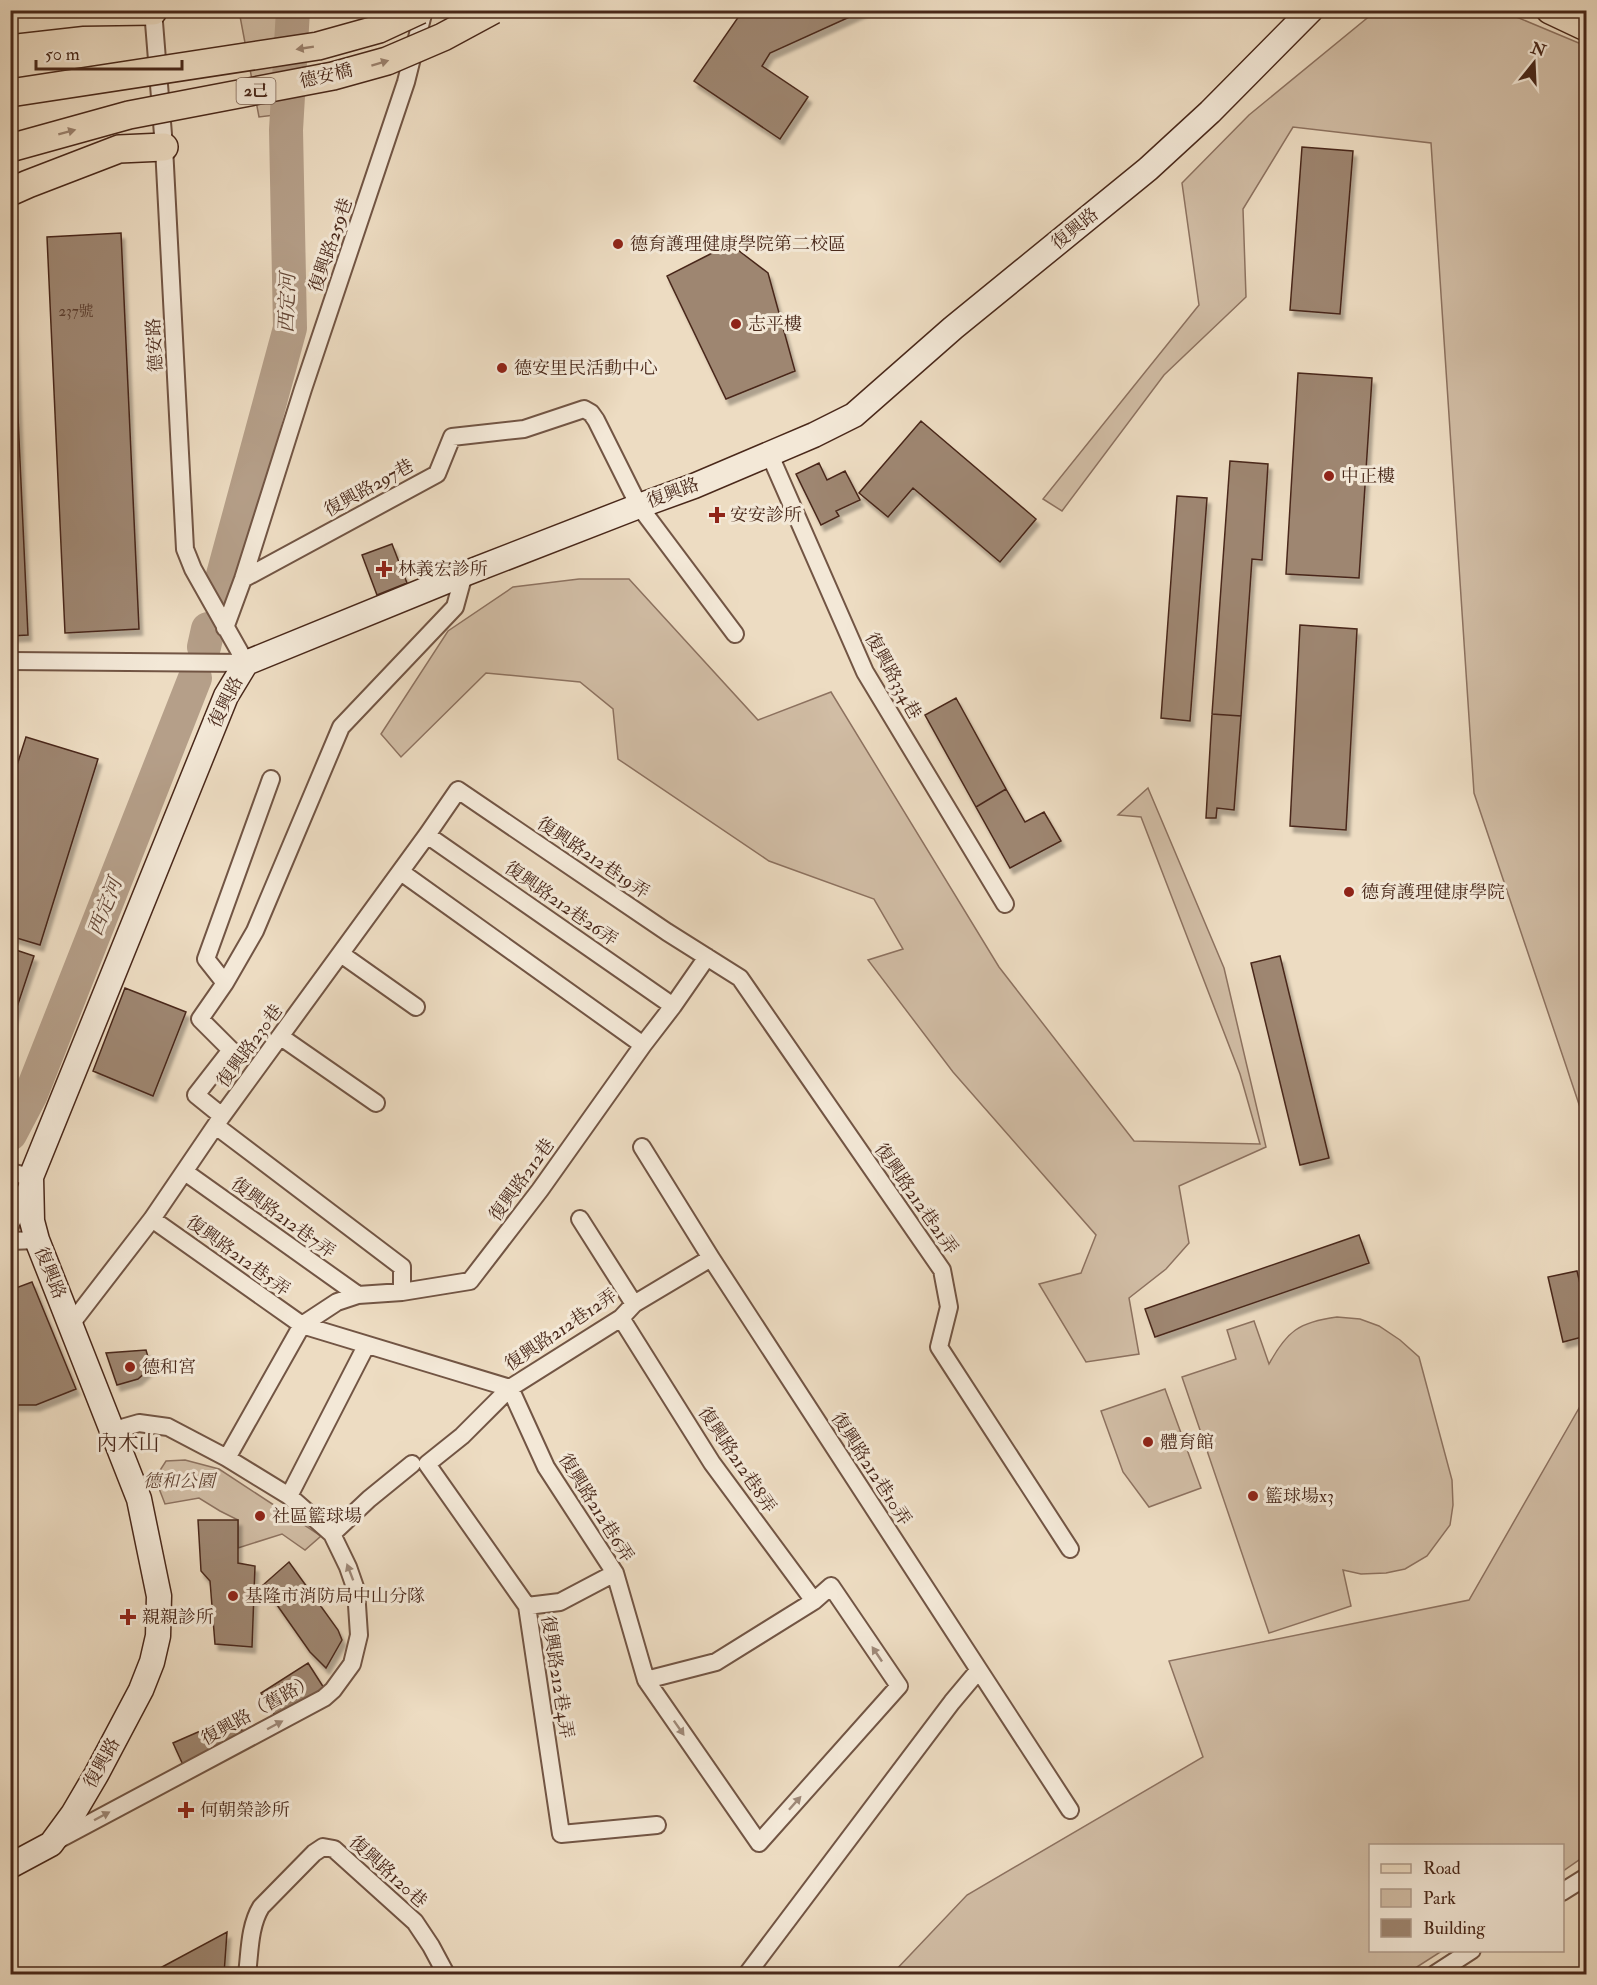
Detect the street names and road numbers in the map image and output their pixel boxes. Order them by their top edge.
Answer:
street label: 德安橋 [297,59,355,93]
road number: 2己 [236,78,276,104]
street label: 復興路259巷 [304,195,358,295]
street label: 復興路 [1047,203,1103,255]
street label: 德安路 [142,317,168,373]
street label: 復興路297巷 [320,454,418,522]
street label: 復興路 [644,473,702,513]
street label: 復興路334巷 [860,629,926,723]
street label: 復興路 [204,673,248,731]
street label: 復興路212巷19弄 [533,812,653,904]
street label: 復興路212巷26弄 [500,856,622,952]
street label: 復興路230巷 [212,1000,288,1092]
street label: 復興路212巷 [484,1134,560,1226]
street label: 復興路212巷21弄 [869,1139,963,1259]
street label: 復興路212巷7弄 [227,1173,339,1263]
street label: 復興路212巷5弄 [182,1211,294,1301]
street label: 復興路 [29,1244,71,1302]
street label: 復興路212巷12弄 [501,1284,621,1376]
street label: 復興路212巷8弄 [693,1403,781,1517]
street label: 復興路212巷10弄 [826,1408,916,1530]
street label: 復興路212巷6弄 [553,1449,639,1567]
street label: 復興路212巷4弄 [536,1614,578,1740]
street label: 復興路（舊路） [197,1669,319,1751]
street label: 復興路 [79,1734,125,1792]
street label: 復興路120巷 [344,1831,432,1913]

